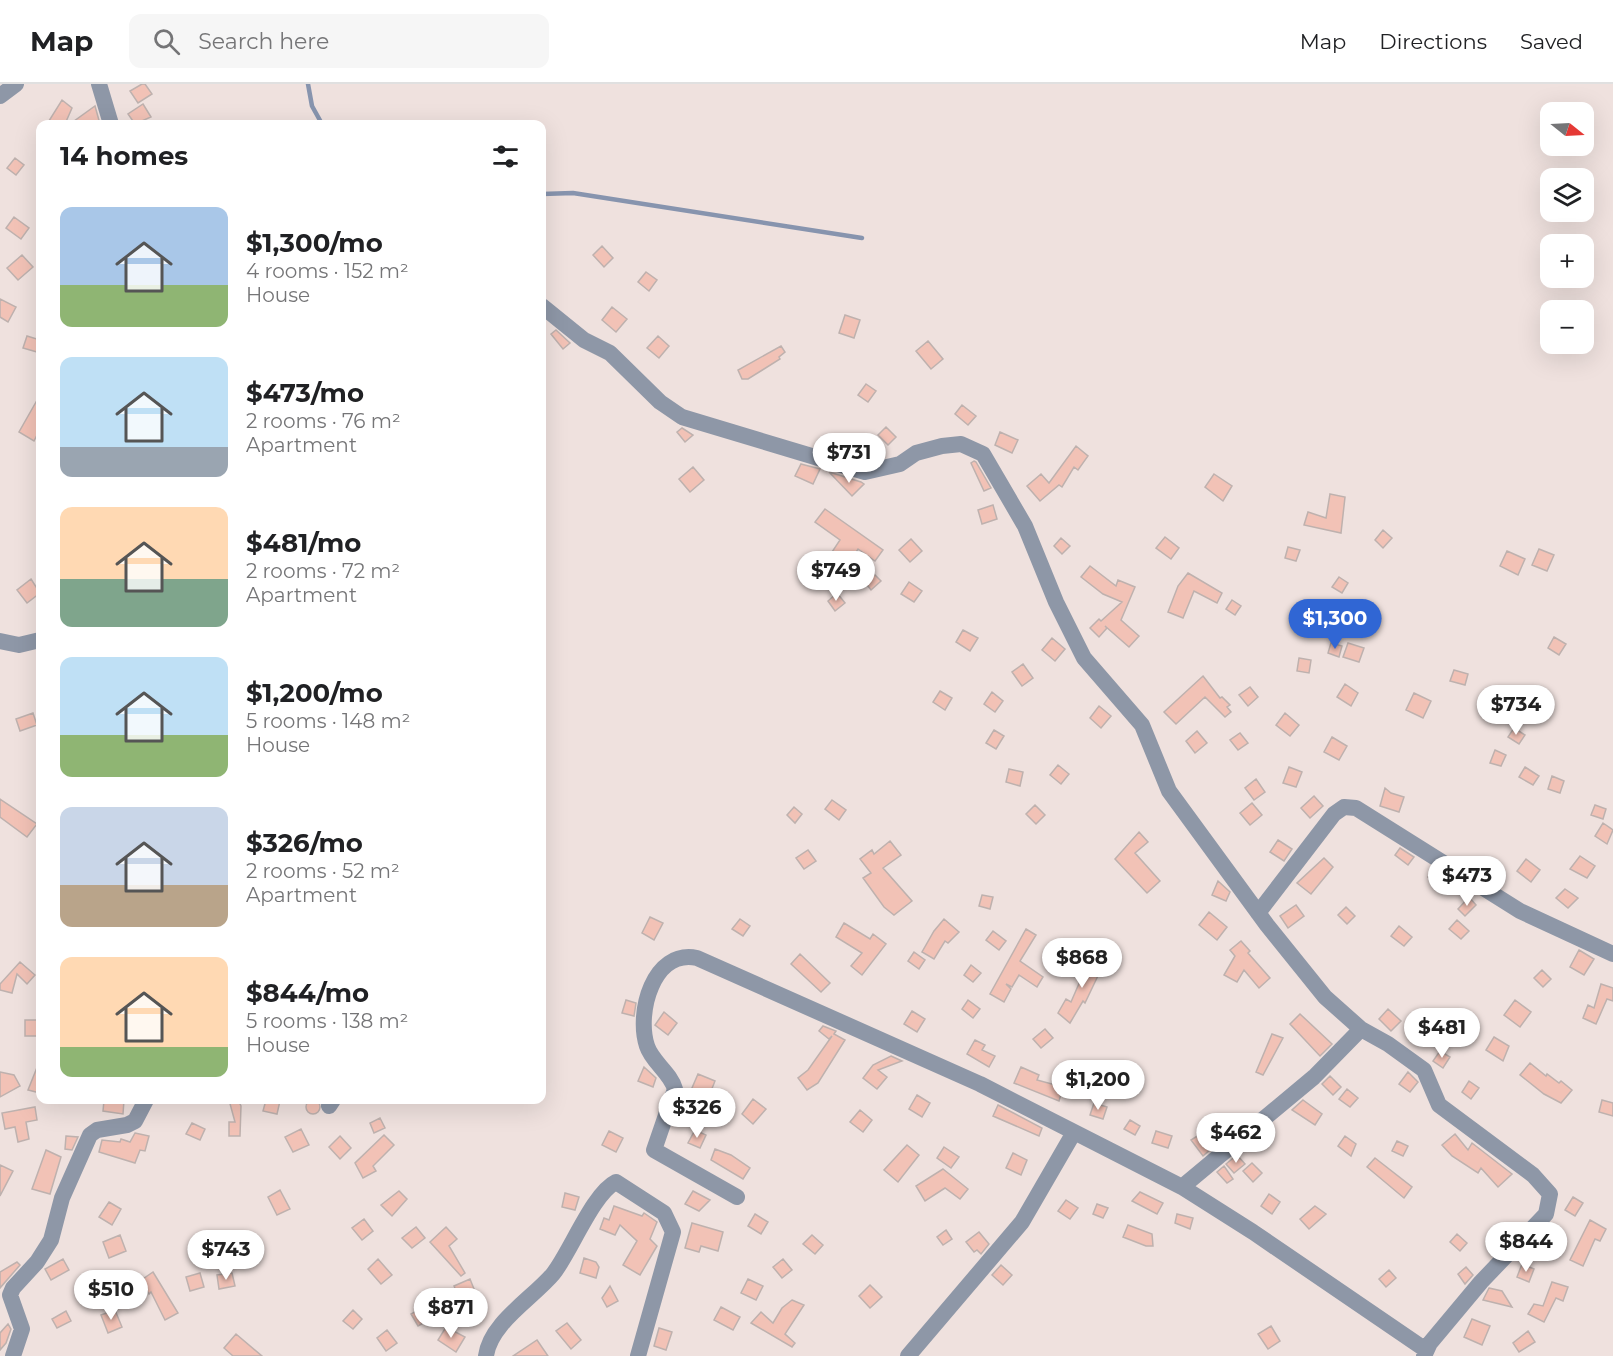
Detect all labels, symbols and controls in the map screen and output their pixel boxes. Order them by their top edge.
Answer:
search box [129,14,549,68]
text: Map [30,24,93,58]
icon: search [150,25,183,58]
text: Search here [198,28,329,55]
text: Map [1300,29,1346,54]
text: Directions [1379,29,1487,54]
text: Saved [1520,29,1583,54]
north arrow [1540,102,1594,156]
map controls [1540,102,1594,354]
text: 14 homes [60,140,188,172]
icon: filters [489,140,522,173]
button: layers [1540,168,1594,222]
text: $1,300/mo [246,227,383,259]
icon: home [108,231,180,303]
button: + [1540,234,1594,288]
text: 4 rooms · 152 m² [246,259,409,283]
text: House [246,283,310,307]
button: − [1540,300,1594,354]
text: $473/mo [246,377,364,409]
icon: home [108,381,180,453]
text: 2 rooms · 76 m² [246,409,401,433]
text: Apartment [246,433,357,457]
pin: $731 [813,433,885,484]
text: $731 [827,440,871,464]
text: $481/mo [246,527,361,559]
icon: home [108,531,180,603]
pin: $749 [800,551,872,602]
text: $749 [811,558,861,582]
text: 2 rooms · 72 m² [246,559,400,583]
text: Apartment [246,583,357,607]
pin: $1,300 [1286,599,1384,650]
text: $1,300 [1303,606,1367,630]
text: $1,200/mo [246,677,383,709]
icon: home [108,681,180,753]
pin: $734 [1480,685,1552,736]
text: $734 [1491,692,1541,716]
text: 5 rooms · 148 m² [246,709,410,733]
text: House [246,733,310,757]
text: $326/mo [246,827,363,859]
icon: home [108,831,180,903]
pin: $473 [1431,856,1503,907]
text: 2 rooms · 52 m² [246,859,400,883]
text: $473 [1442,863,1492,887]
text: Apartment [246,883,357,907]
pin: $868 [1046,938,1118,989]
text: $868 [1056,945,1108,969]
text: $844/mo [246,977,369,1009]
icon: home [108,981,180,1053]
pin: $481 [1406,1008,1478,1059]
text: 5 rooms · 138 m² [246,1009,408,1033]
text: $481 [1418,1015,1466,1039]
text: House [246,1033,310,1057]
pin: $1,200 [1049,1060,1147,1111]
text: $1,200 [1066,1067,1130,1091]
pin: $326 [661,1088,733,1139]
text: $326 [673,1095,721,1119]
pin: $462 [1200,1113,1272,1164]
text: $462 [1210,1120,1262,1144]
pin: $844 [1490,1222,1562,1273]
text: $844 [1499,1229,1553,1253]
pin: $743 [190,1230,262,1281]
text: $743 [201,1237,251,1261]
pin: $510 [75,1270,147,1321]
text: $510 [88,1277,134,1301]
pin: $871 [415,1288,487,1339]
text: $871 [428,1295,474,1319]

